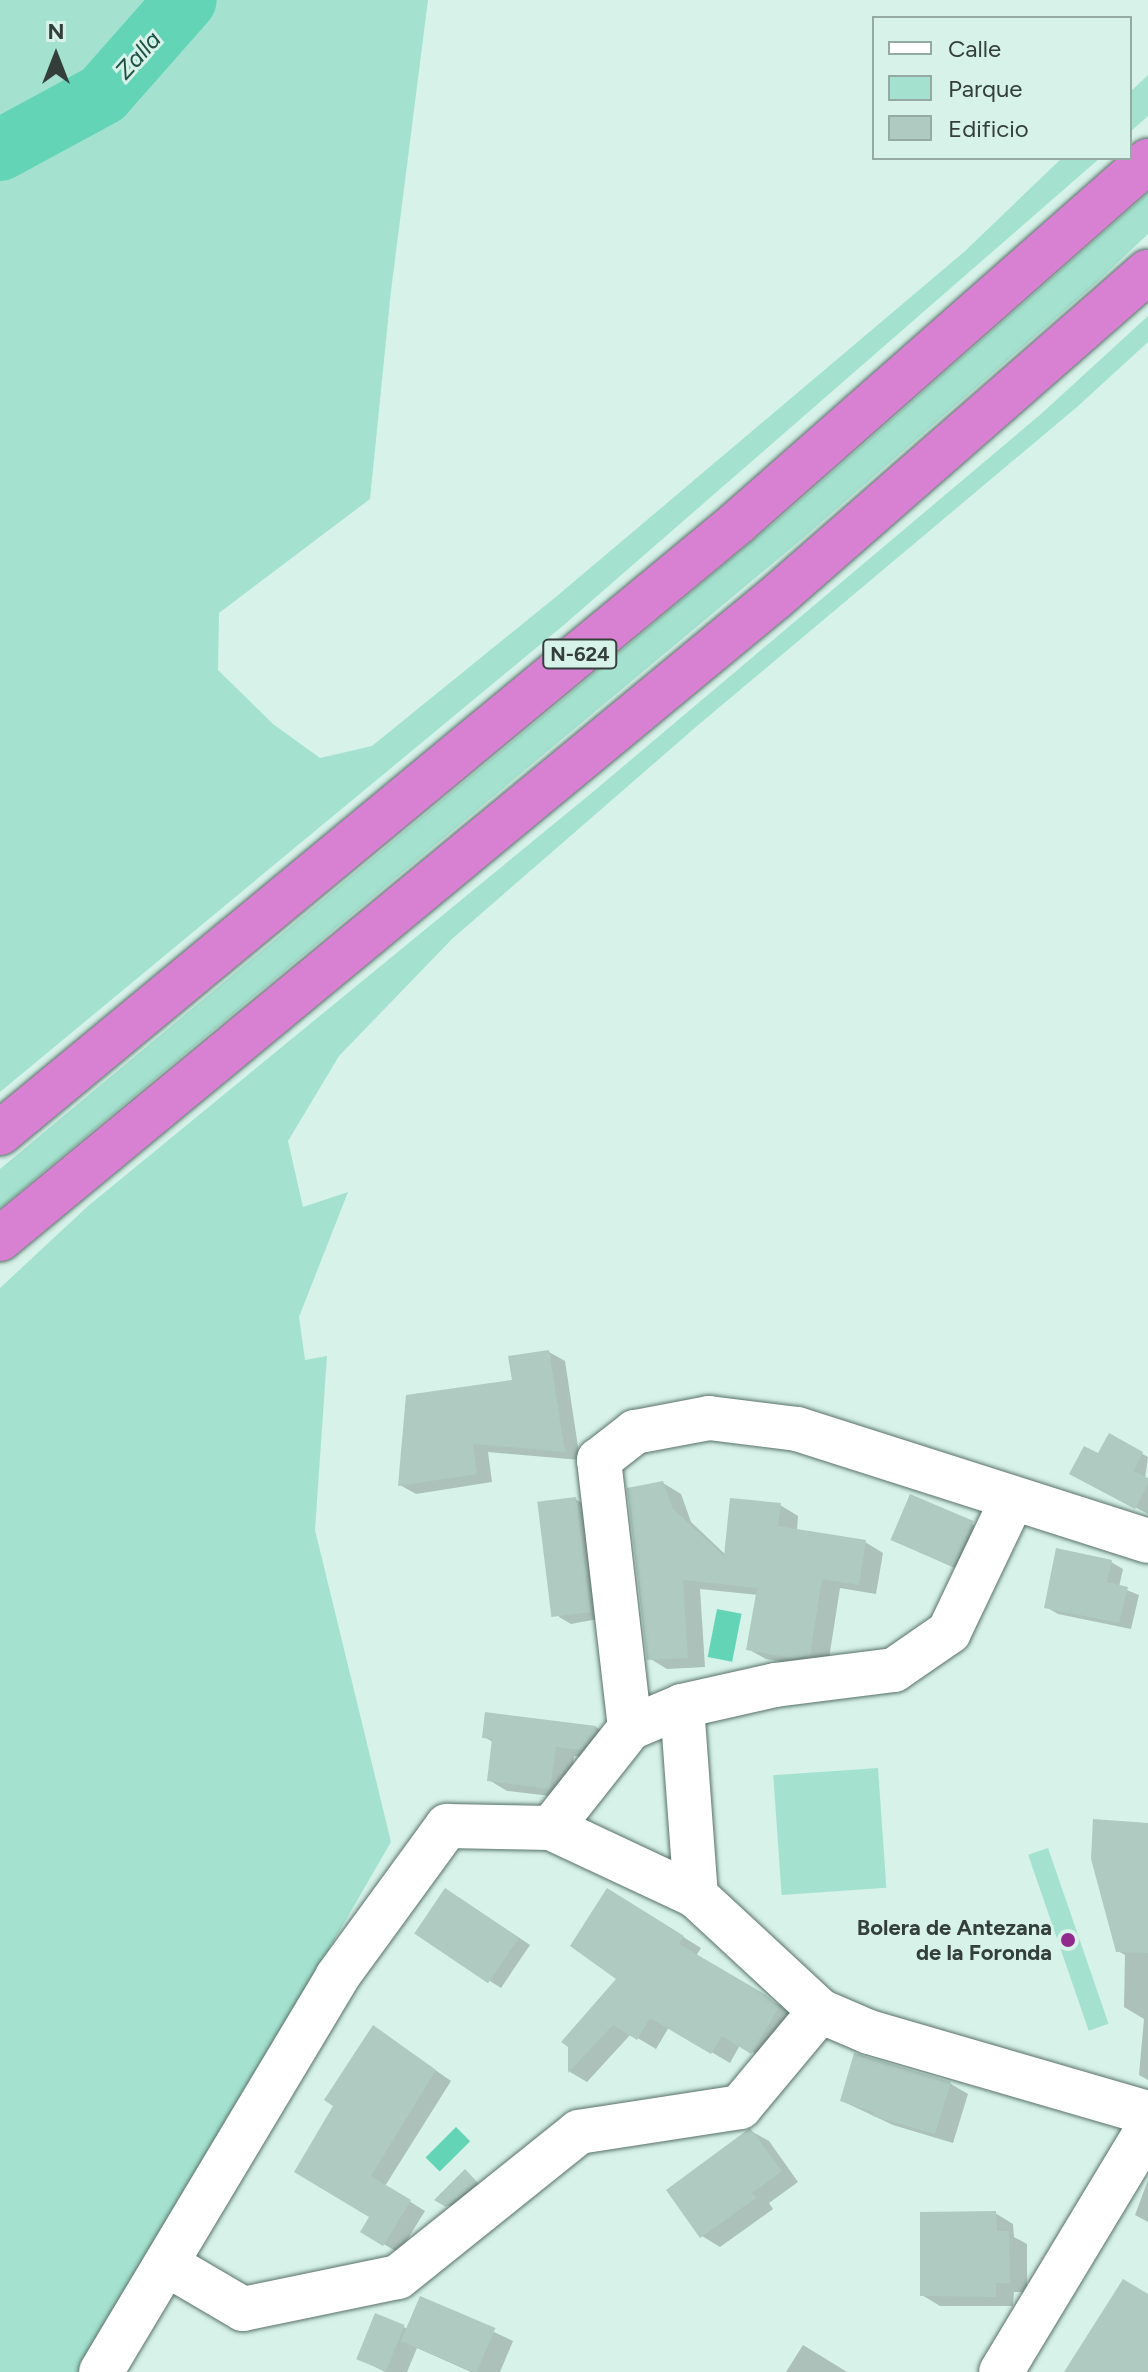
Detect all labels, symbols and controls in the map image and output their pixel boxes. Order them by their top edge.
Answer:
north arrow [16,16,96,96]
legend [872,16,1132,160]
text: N [47,18,65,45]
water label: Zalla [109,25,167,85]
text: Calle [948,34,1001,63]
text: Parque [948,74,1022,103]
text: Edificio [948,114,1029,143]
road number: N-624 [542,638,618,670]
place label: Bolera de Antezana de la Foronda [857,1914,1052,1966]
marker: Bolera de Antezana de la Foronda [1059,1931,1077,1949]

